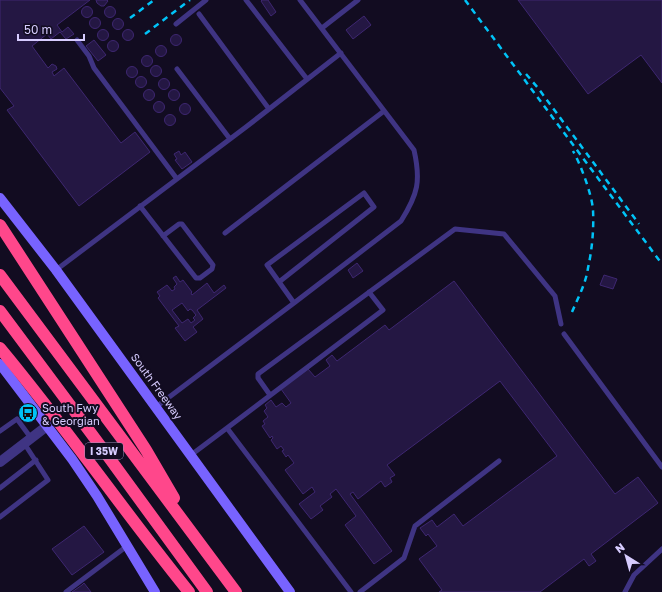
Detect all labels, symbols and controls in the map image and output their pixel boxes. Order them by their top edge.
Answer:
scale bar [18,16,84,42]
text: 50 m [24,22,52,37]
street label: South Freeway [129,350,185,422]
place label: South Fwy & Georgian [42,401,100,427]
bus stop icon: South Fwy & Georgian [17,402,39,424]
road number: I 35W [85,443,123,459]
north arrow [606,536,646,576]
text: N [612,540,627,555]

